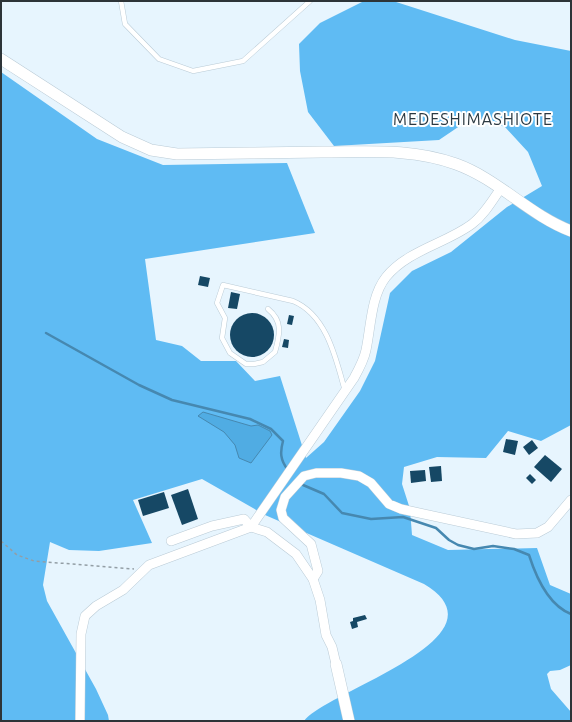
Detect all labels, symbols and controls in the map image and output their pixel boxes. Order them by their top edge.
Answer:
district label: MEDESHIMASHIOTE [393,110,553,128]

